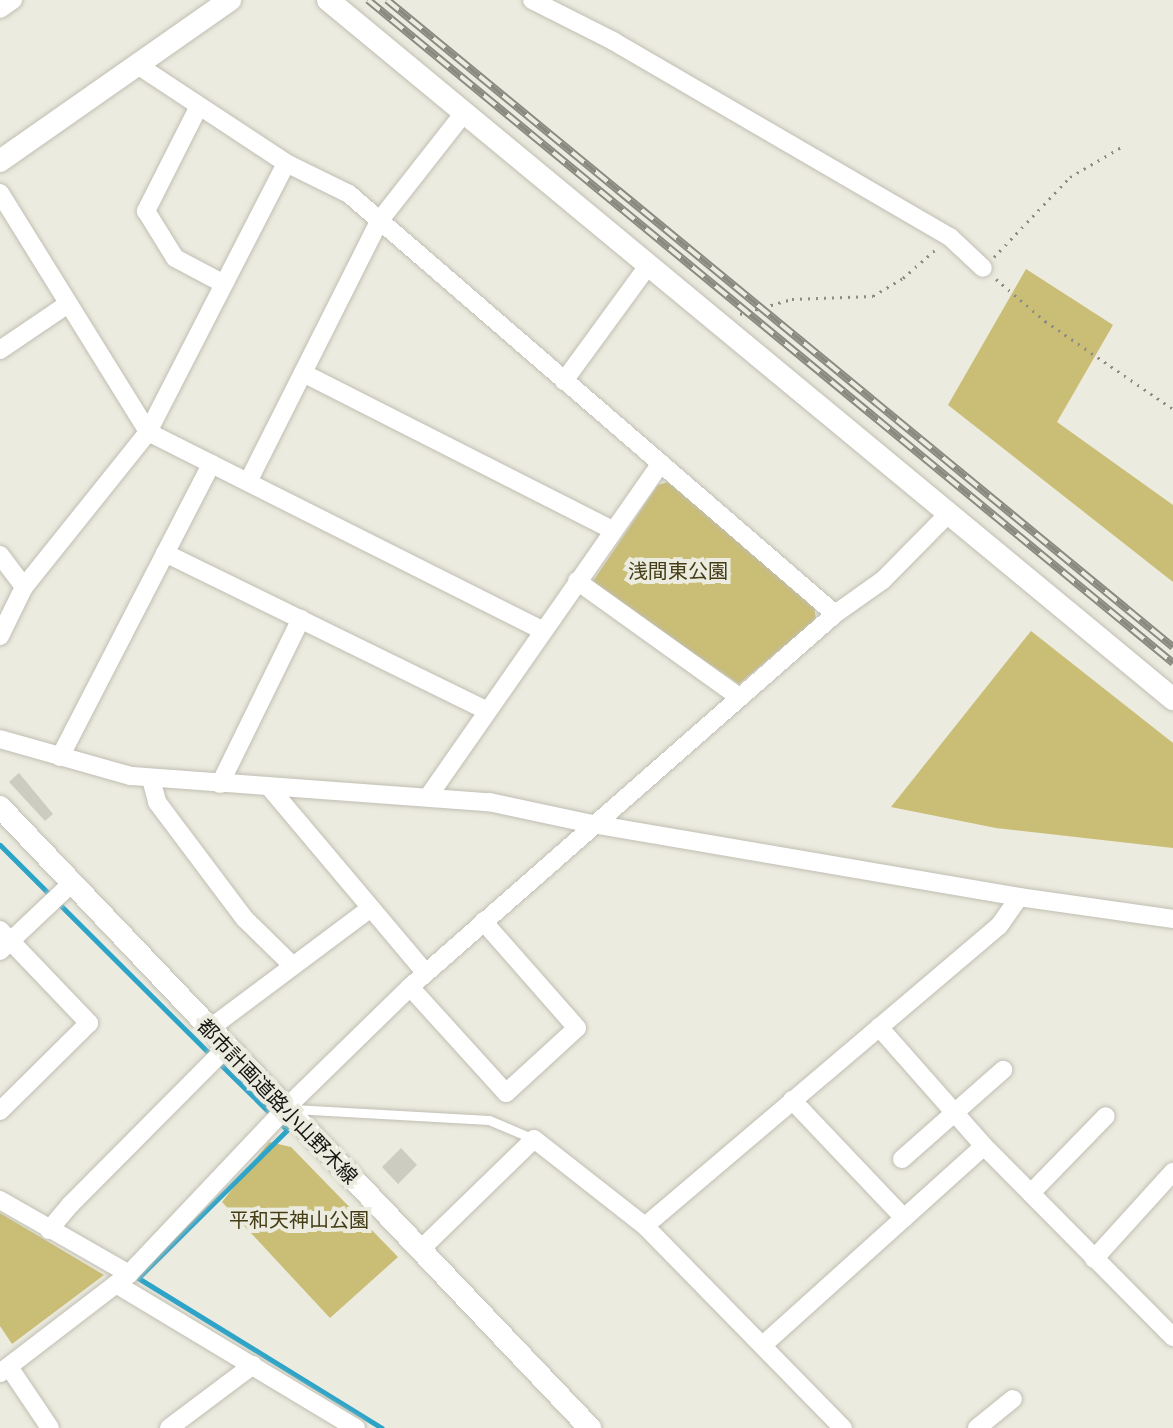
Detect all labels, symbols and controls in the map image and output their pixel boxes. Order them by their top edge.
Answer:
park label: 浅間東公園 [628,558,728,582]
street label: 都市計画道路小山野木線 [193,1014,363,1188]
park label: 平和天神山公園 [229,1207,369,1231]

